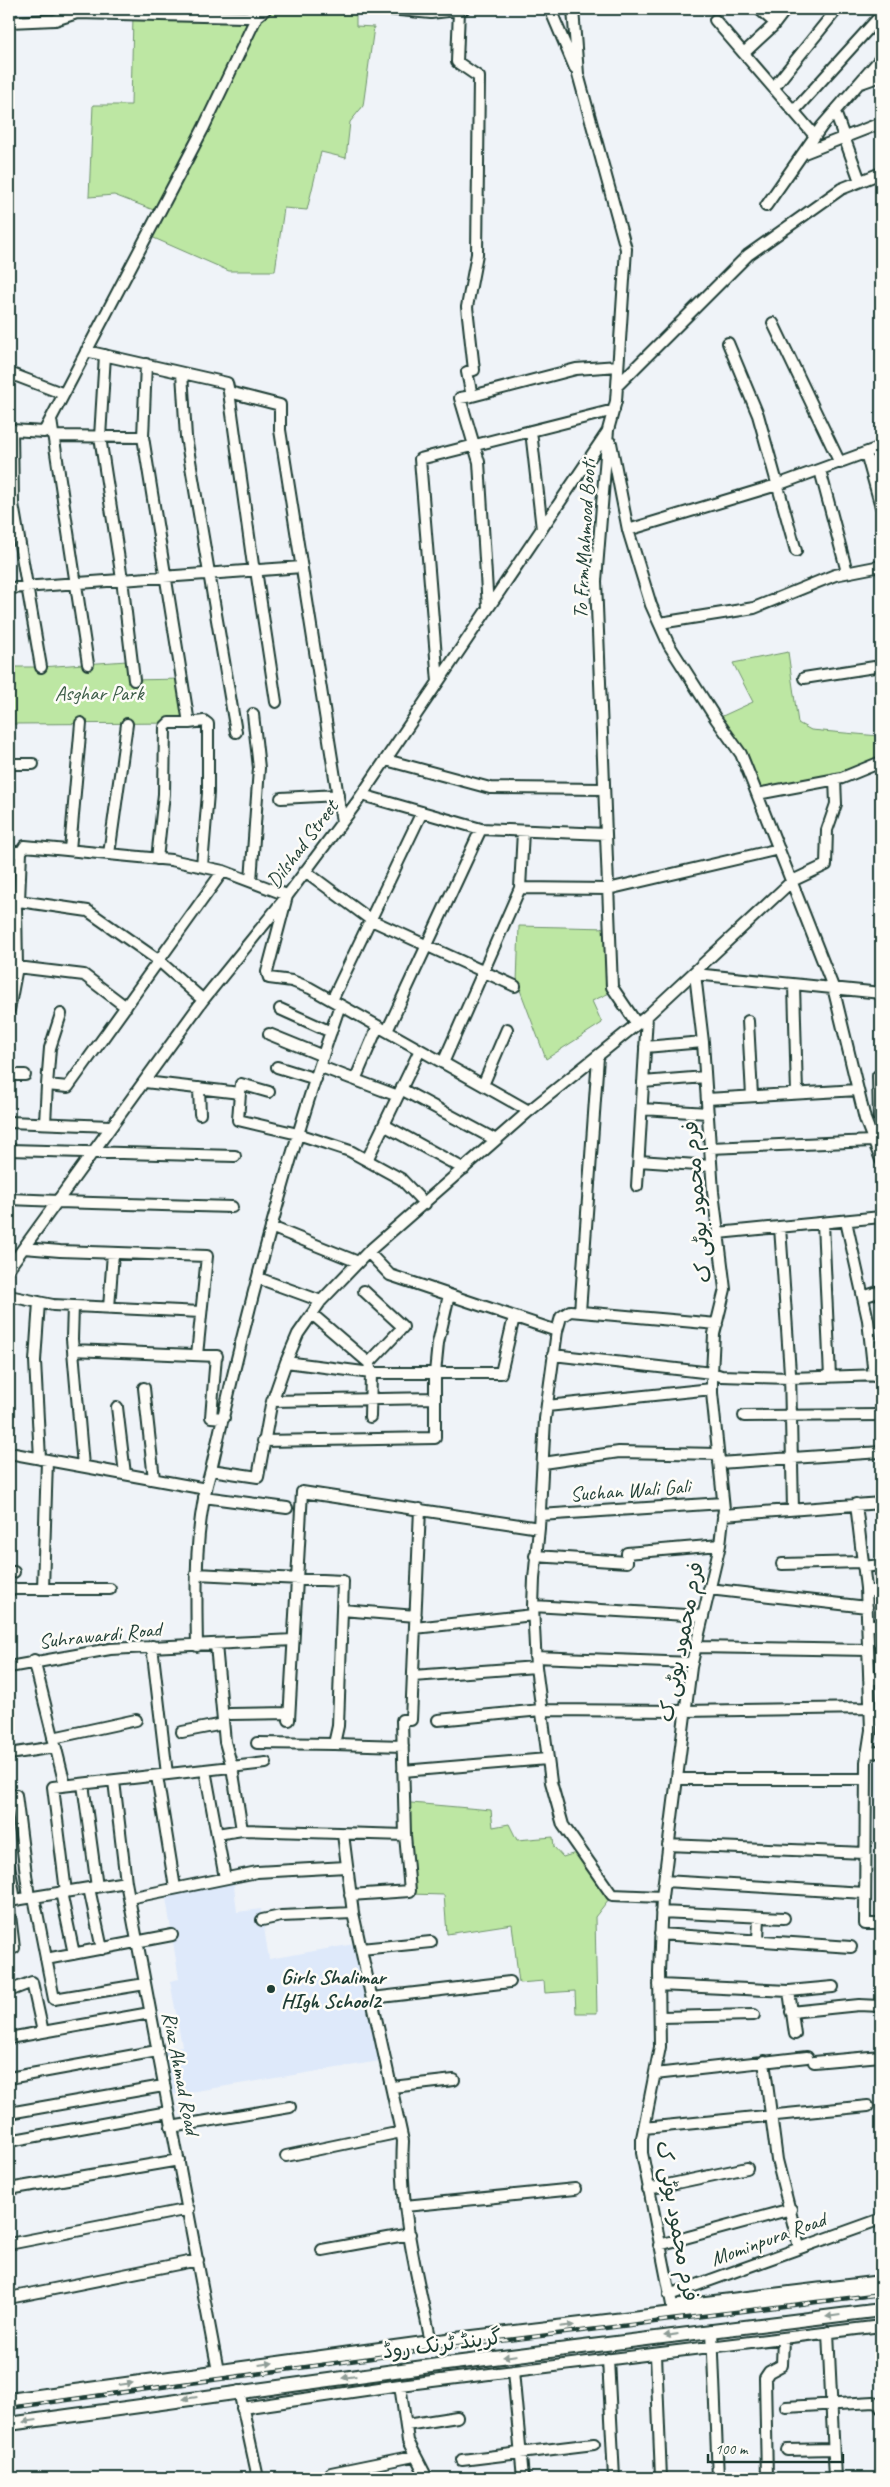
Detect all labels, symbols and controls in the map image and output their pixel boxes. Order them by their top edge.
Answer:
street label: To FrmMahmood Booti [567,455,601,619]
park label: Asghar Park [55,680,145,706]
street label: Dilshad Street [260,793,345,893]
street label: فرم محمود بوٹی ک [677,1120,720,1284]
street label: Suchan Wali Gali [569,1473,694,1507]
street label: فرم محمود بوٹی ک [653,1560,712,1725]
street label: Suhrawardi Road [38,1615,165,1654]
place label: Girls Shalimar HIgh School2 [281,1964,388,2014]
marker: Girls Shalimar HIgh School2 [265,1983,277,1995]
street label: Riaz Ahmad Road [156,2010,206,2140]
street label: فرم محمود بوٹی ک [647,2139,704,2304]
street label: Mominpura Road [707,2205,833,2272]
one-way arrow [825,2312,841,2320]
one-way arrow [559,2322,575,2330]
street label: گرینڈ ٹرنک روڈ [381,2324,503,2364]
one-way arrow [663,2331,679,2339]
one-way arrow [502,2352,518,2360]
one-way arrow [259,2360,275,2368]
one-way arrow [341,2373,357,2381]
one-way arrow [119,2380,135,2388]
one-way arrow [182,2394,198,2402]
one-way arrow [21,2417,37,2425]
scale bar [708,2432,842,2464]
text: 100 m [715,2440,749,2459]

